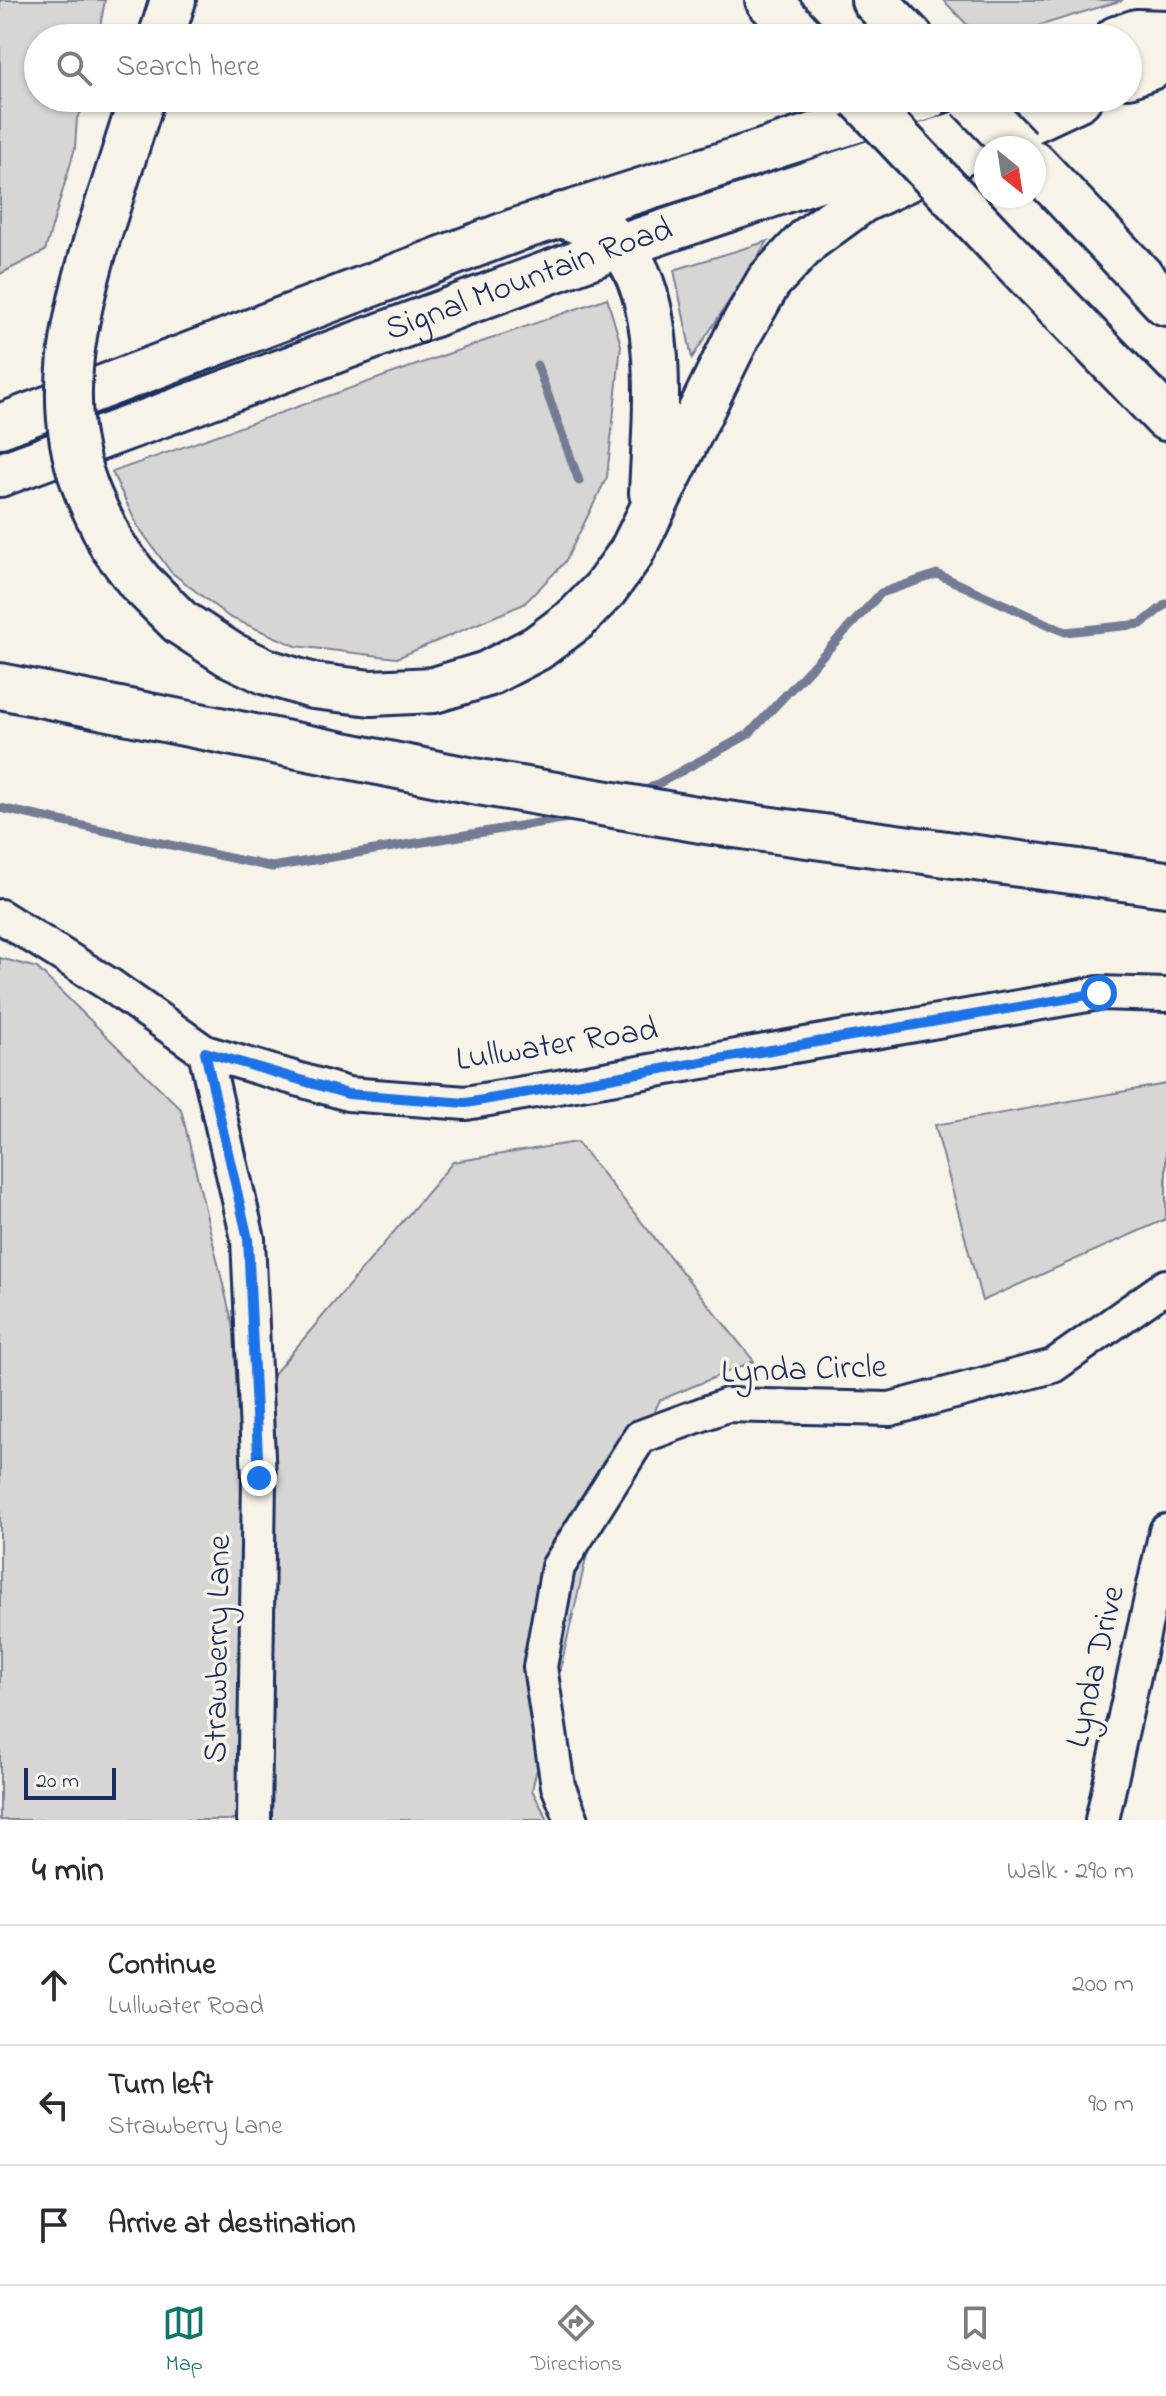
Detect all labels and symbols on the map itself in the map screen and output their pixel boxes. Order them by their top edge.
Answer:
north arrow [974,136,1046,208]
street label: Signal Mountain Road [379,205,679,356]
route start [1081,975,1117,1011]
street label: Lullwater Road [453,1005,661,1087]
street label: Lynda Circle [720,1343,888,1399]
route end [241,1460,277,1496]
street label: Strawberry Lane [192,1534,246,1764]
street label: Lynda Drive [1054,1580,1140,1753]
scale bar [24,1764,116,1800]

